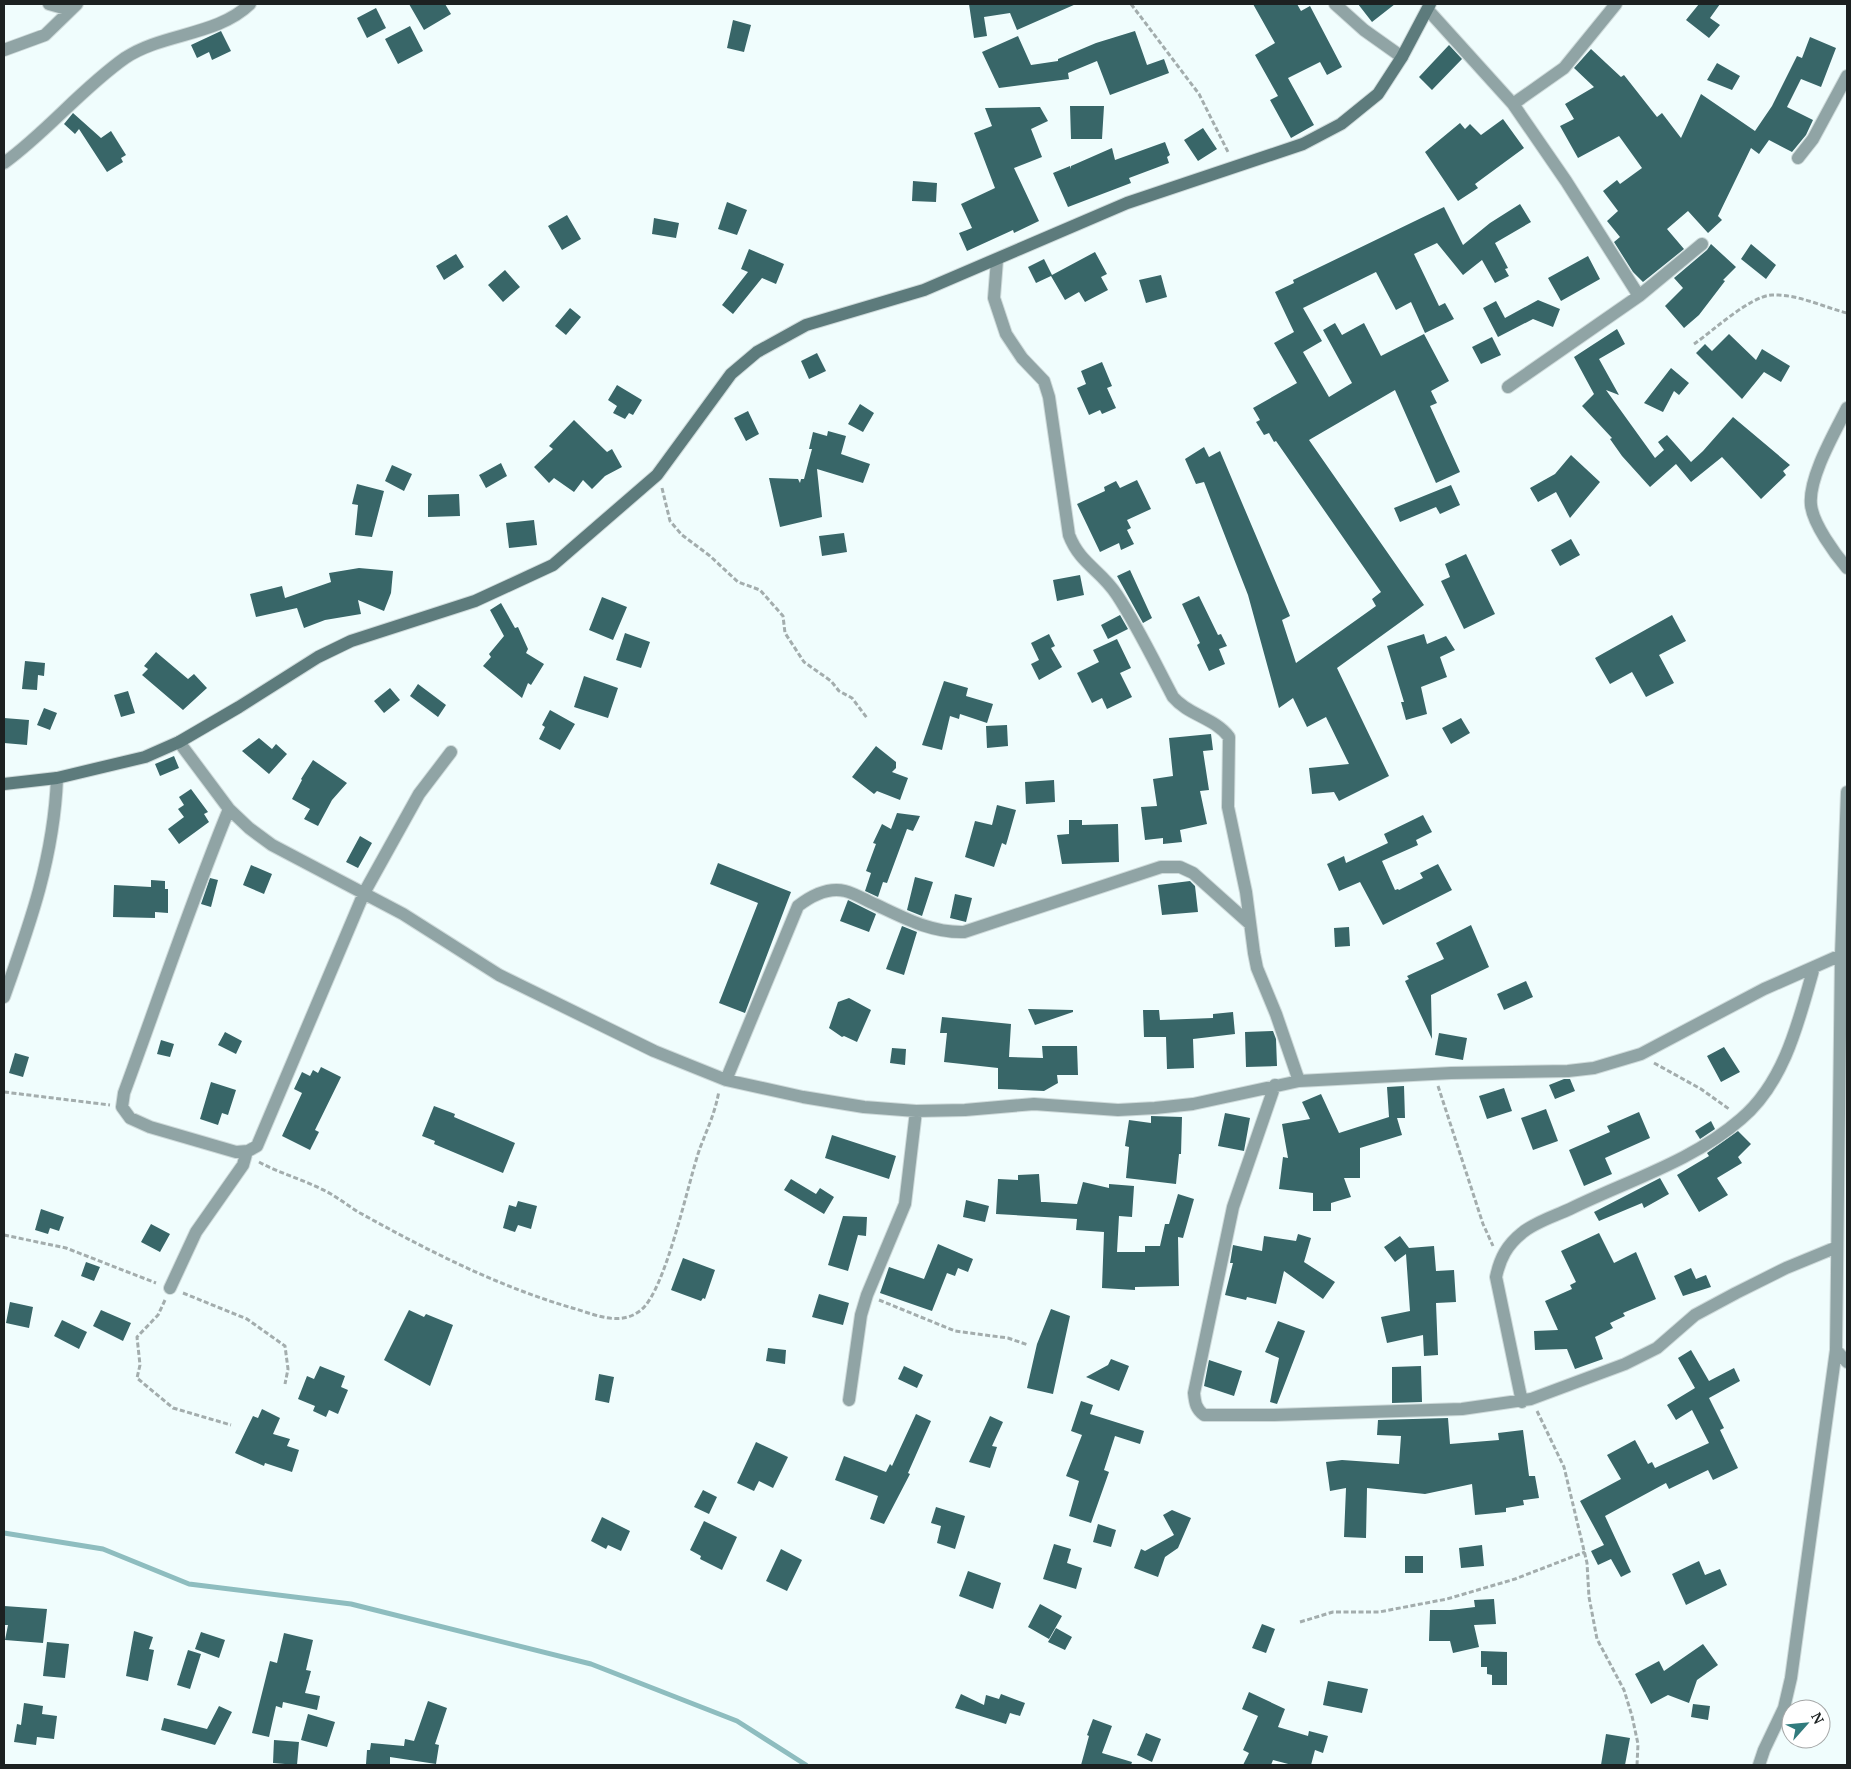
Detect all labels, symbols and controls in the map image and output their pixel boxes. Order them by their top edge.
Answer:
north arrow [1781,1699,1831,1749]
text: N [1807,1709,1829,1727]

